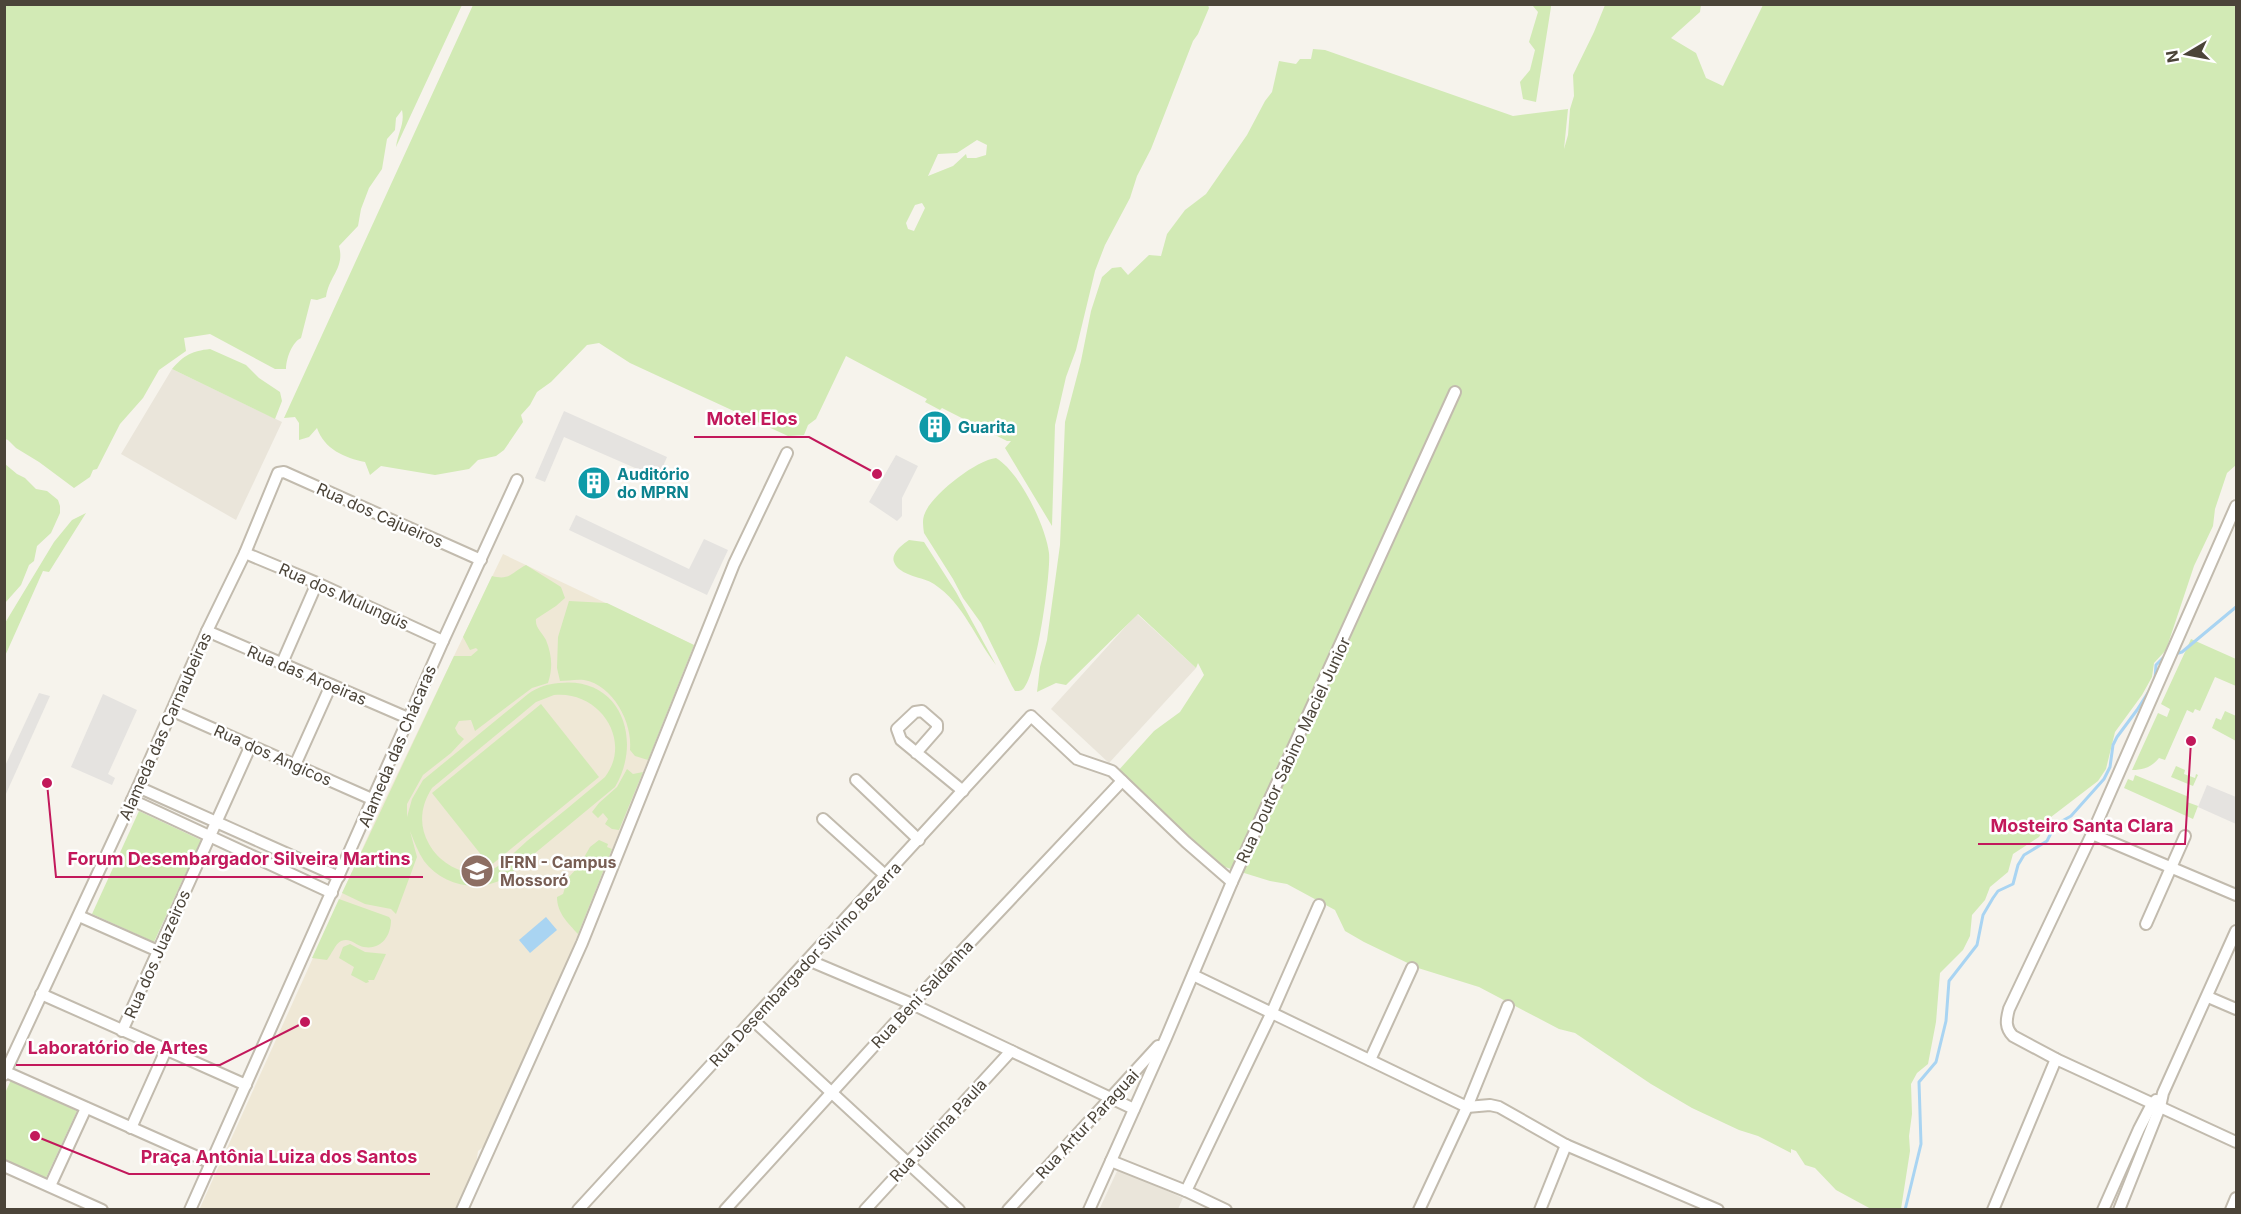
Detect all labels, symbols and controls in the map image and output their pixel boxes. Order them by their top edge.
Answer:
north arrow [2157,24,2217,84]
text: N [2161,49,2183,64]
callout: Motel Elos [694,401,809,437]
text: Motel Elos [706,408,798,429]
building icon: Guarita [917,409,953,445]
place label: Guarita [958,417,1015,437]
place label: Auditório do MPRN [617,464,690,502]
building icon: Auditório do MPRN [576,465,612,501]
street label: Rua dos Cajueiros [314,478,446,552]
street label: Rua dos Mulungús [276,558,412,634]
street label: Alameda das Carnaubeiras [114,629,216,823]
street label: Rua Doutor Sabino Maciel Junior [1232,634,1354,866]
street label: Rua das Aroeiras [244,641,370,709]
street label: Alameda das Chácaras [354,662,440,830]
street label: Rua dos Angicos [211,720,335,790]
callout: Mosteiro Santa Clara [1978,808,2185,844]
text: Mosteiro Santa Clara [1990,815,2174,836]
callout: Forum Desembargador Silveira Martins [56,841,423,877]
text: Forum Desembargador Silveira Martins [67,848,411,869]
place label: IFRN - Campus Mossoró [500,852,616,890]
school or university icon: IFRN - Campus Mossoró [459,853,495,889]
street label: Rua Desembargador Silvino Bezerra [705,857,905,1071]
street label: Rua dos Juazeiros [120,887,194,1021]
street label: Rua Beni Saldanha [867,936,977,1052]
callout: Laboratório de Artes [16,1029,220,1065]
text: Laboratório de Artes [28,1037,208,1058]
street label: Rua Artur Paraguai [1031,1065,1143,1183]
street label: Rua Julinha Paula [885,1074,991,1186]
callout: Praça Antônia Luiza dos Santos [129,1138,430,1174]
text: Praça Antônia Luiza dos Santos [141,1146,417,1167]

